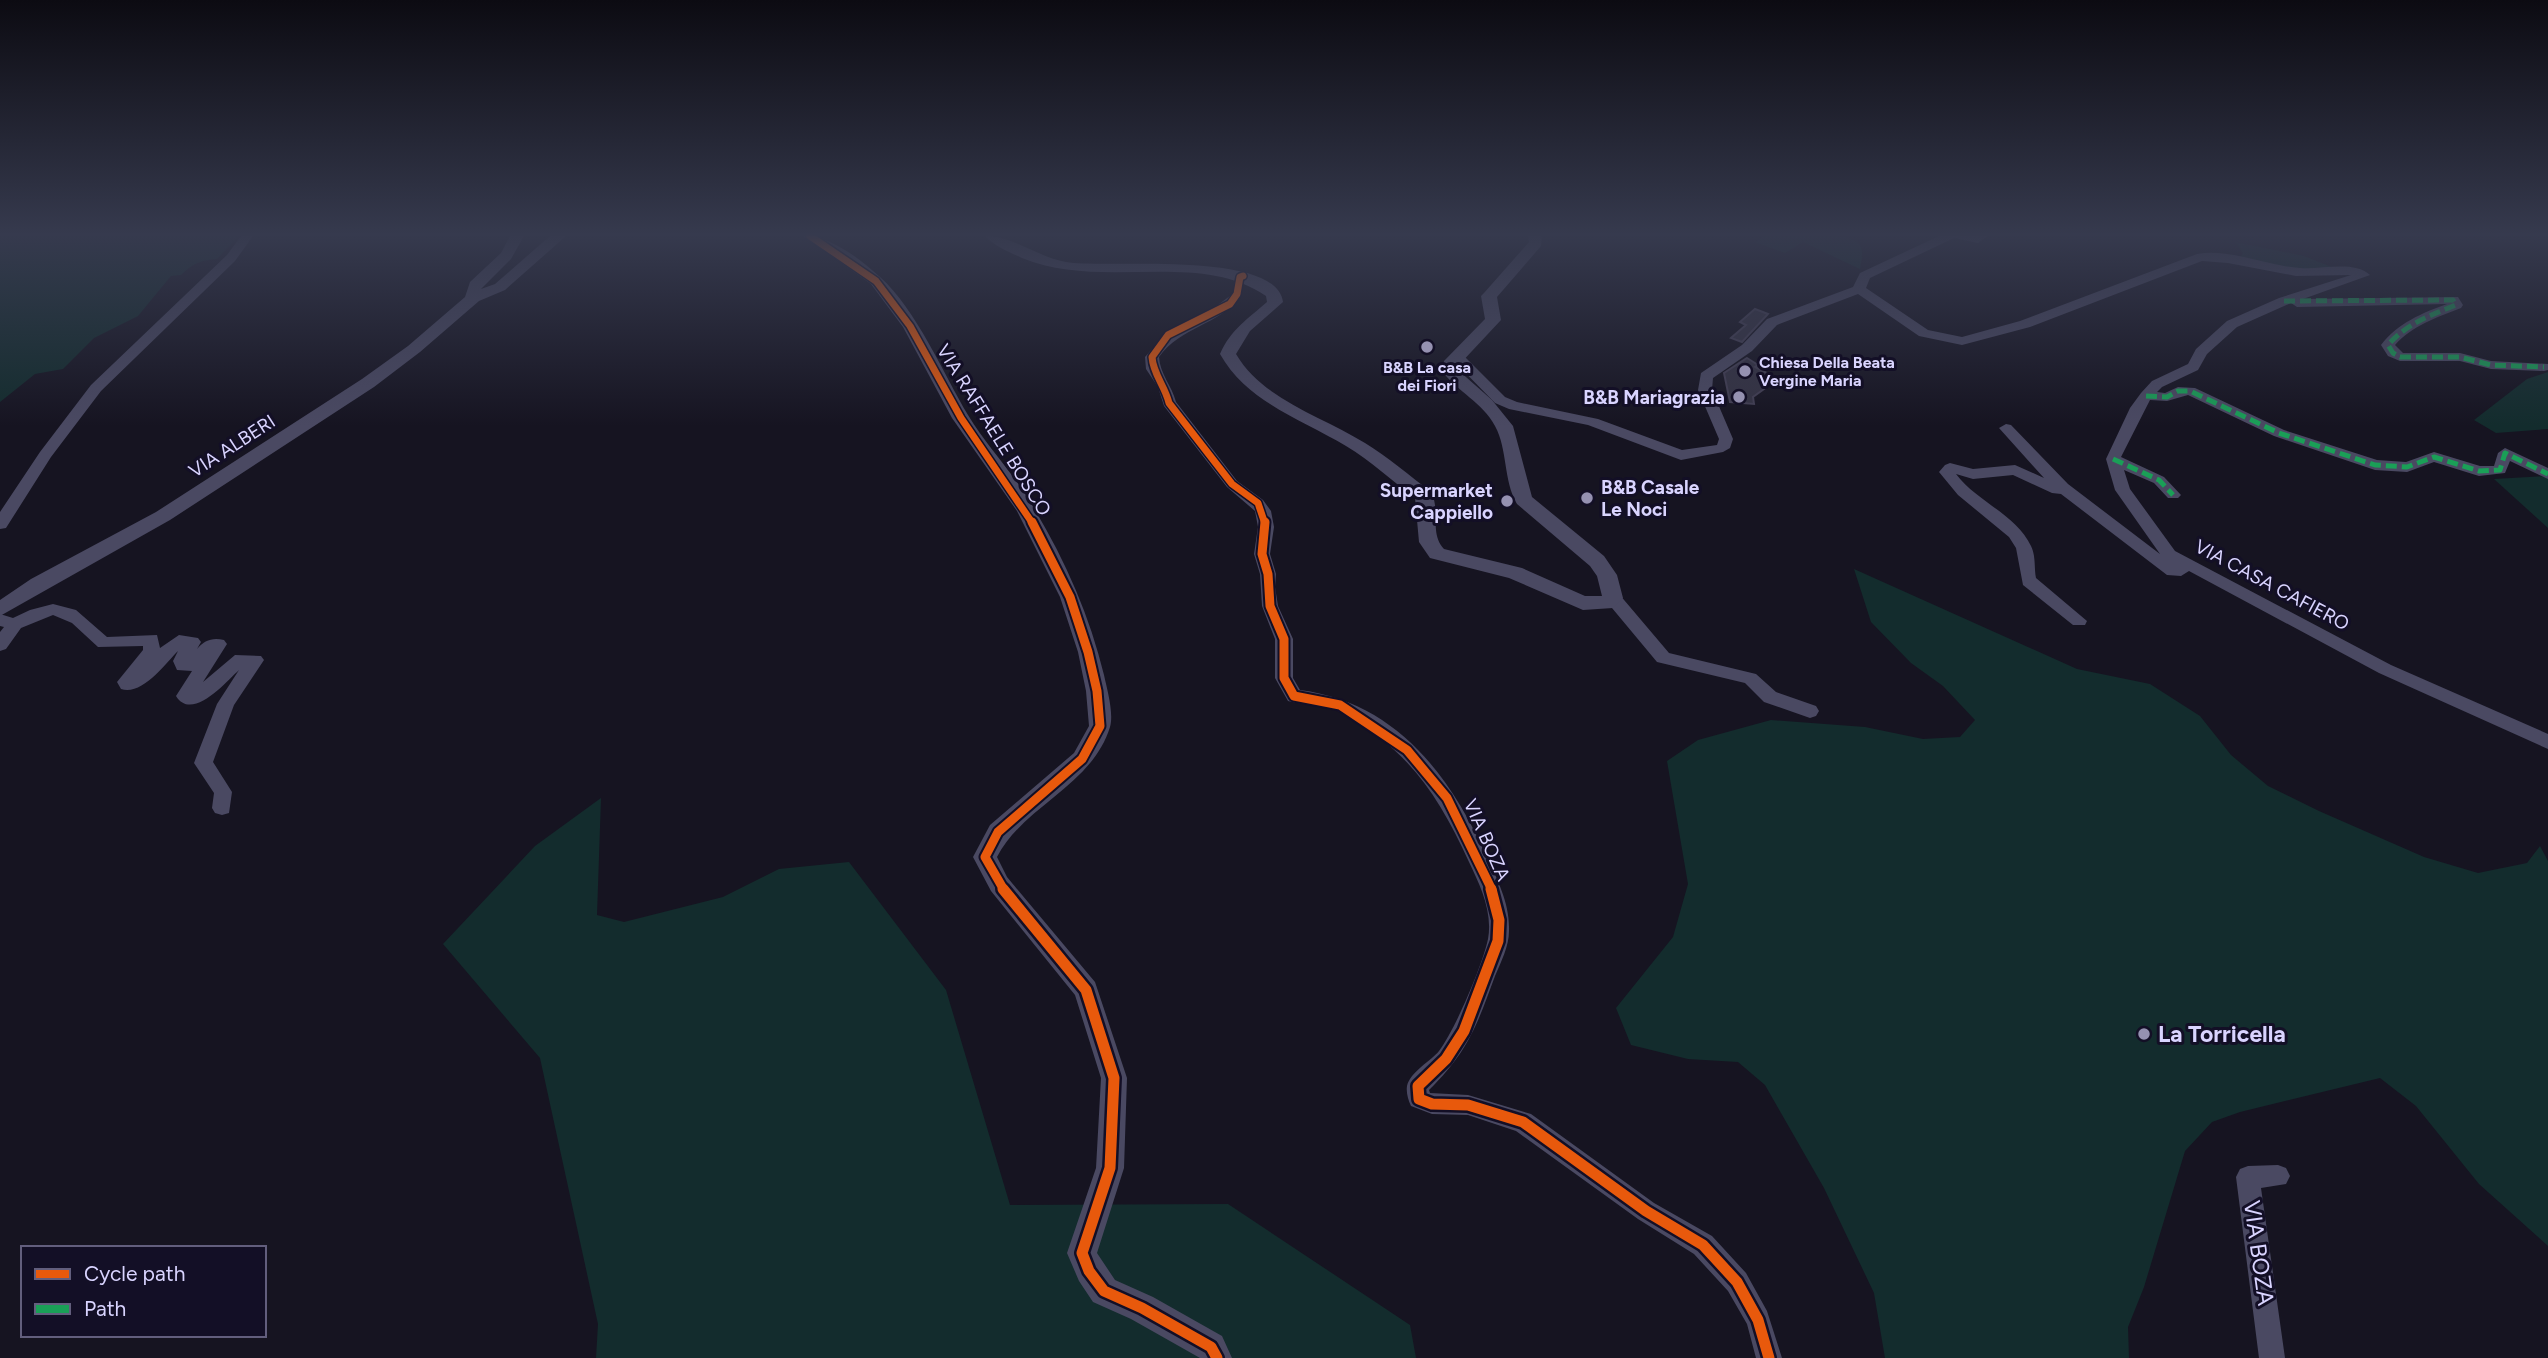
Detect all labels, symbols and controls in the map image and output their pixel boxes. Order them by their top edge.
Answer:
marker: B&B La casa dei Fiori [1419,339,1435,355]
street label: VIA RAFFAELE BOSCO [932,340,1056,520]
place label: Chiesa Della Beata Vergine Maria [1759,353,1895,390]
place label: B&B La casa dei Fiori [1383,358,1471,395]
marker: Chiesa Della Beata Vergine Maria [1737,363,1753,379]
place label: B&B Mariagrazia [1583,386,1725,409]
marker: B&B Mariagrazia [1731,389,1747,405]
street label: VIA ALBERI [184,410,280,482]
place label: B&B Casale Le Noci [1601,476,1700,521]
place label: Supermarket Cappiello [1380,479,1493,524]
marker: B&B Casale Le Noci [1579,490,1595,506]
marker: Supermarket Cappiello [1499,493,1515,509]
street label: VIA CASA CAFIERO [2191,535,2353,635]
street label: VIA BOZA [1459,795,1515,885]
place label: La Torricella [2158,1020,2286,1048]
marker: La Torricella [2136,1026,2152,1042]
street label: VIA BOZA [2238,1199,2280,1308]
legend [21,1246,266,1337]
text: Cycle path [84,1261,185,1286]
text: Path [84,1296,126,1321]

